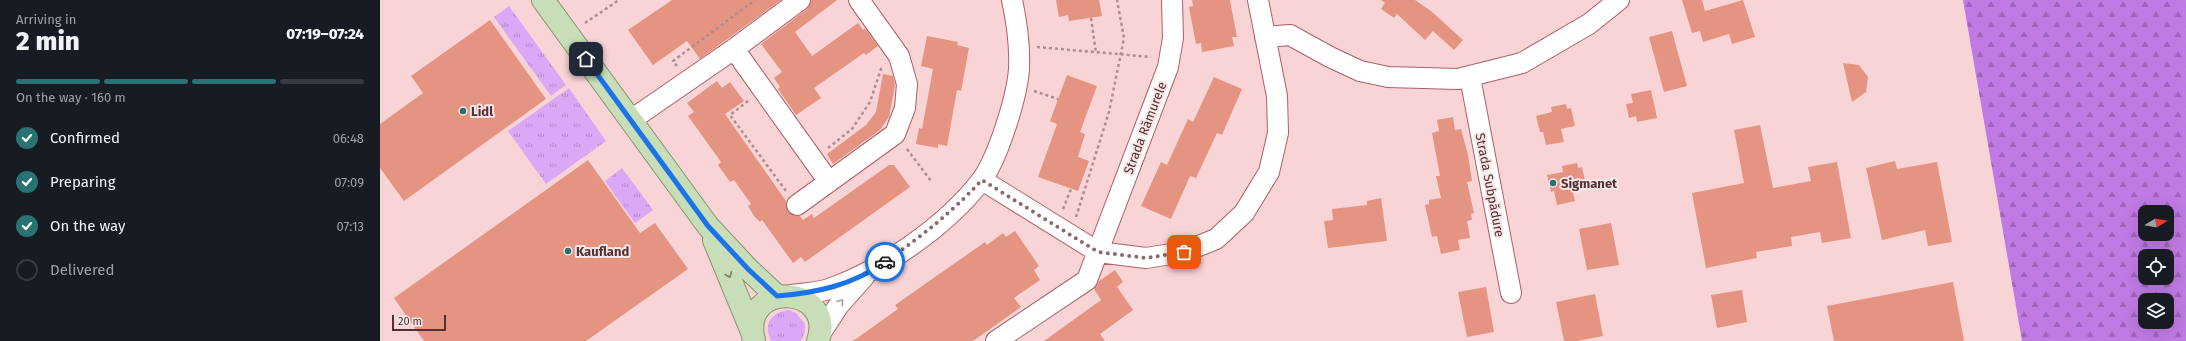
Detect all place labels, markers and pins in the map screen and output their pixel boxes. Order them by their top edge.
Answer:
pin [569,42,603,76]
place label: Lidl [471,104,493,119]
marker: Lidl [458,106,468,116]
place label: Sigmanet [1561,176,1618,191]
marker: Sigmanet [1548,178,1558,188]
pin [1167,235,1201,269]
place label: Kaufland [576,244,629,259]
marker: Kaufland [563,246,573,256]

